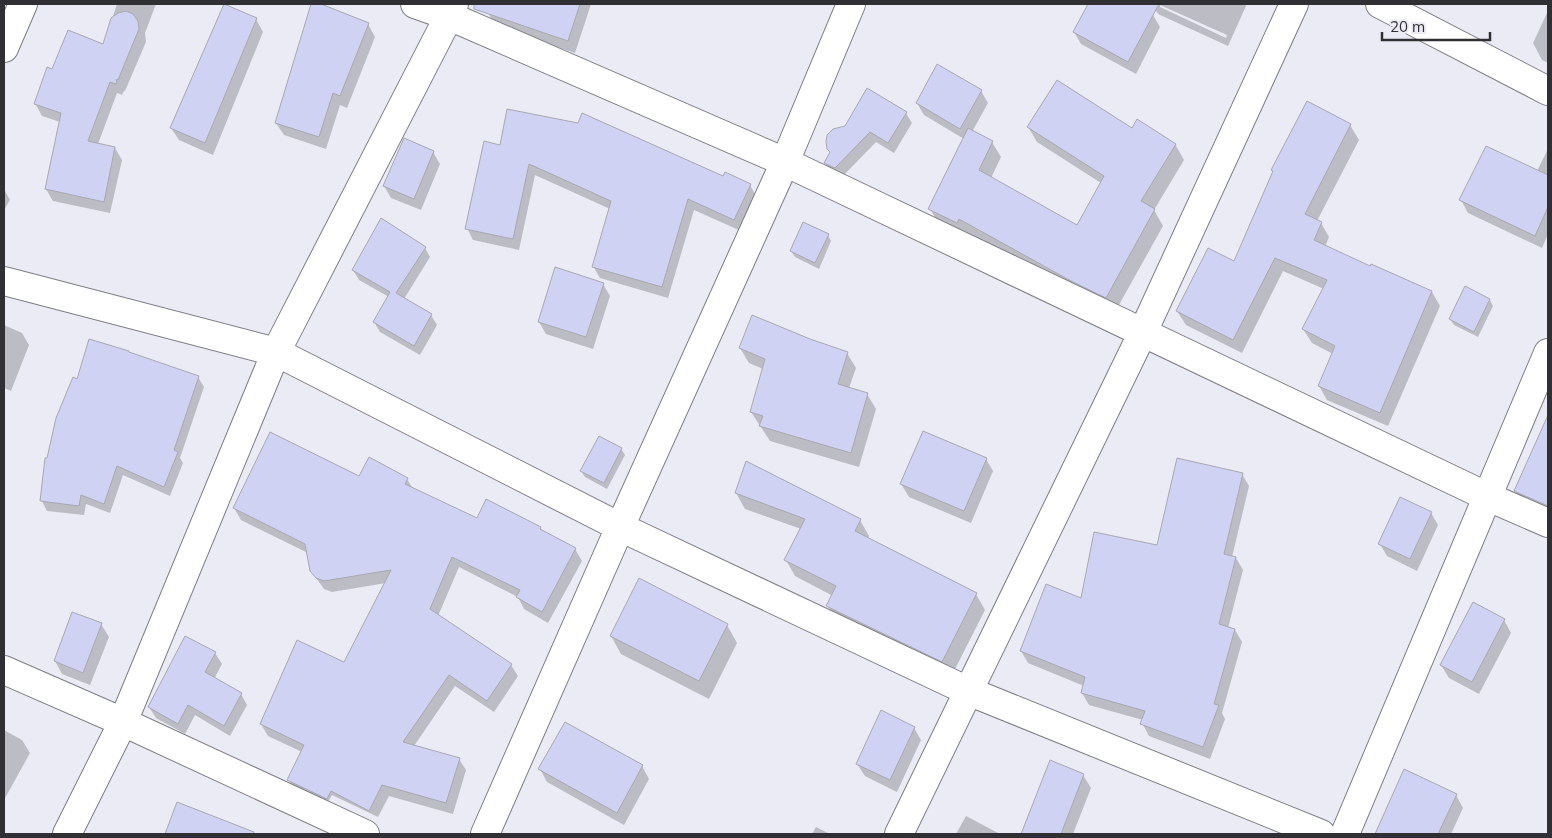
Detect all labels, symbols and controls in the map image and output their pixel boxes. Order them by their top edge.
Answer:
scale bar [1382,10,1490,42]
text: 20 m [1390,17,1425,36]

